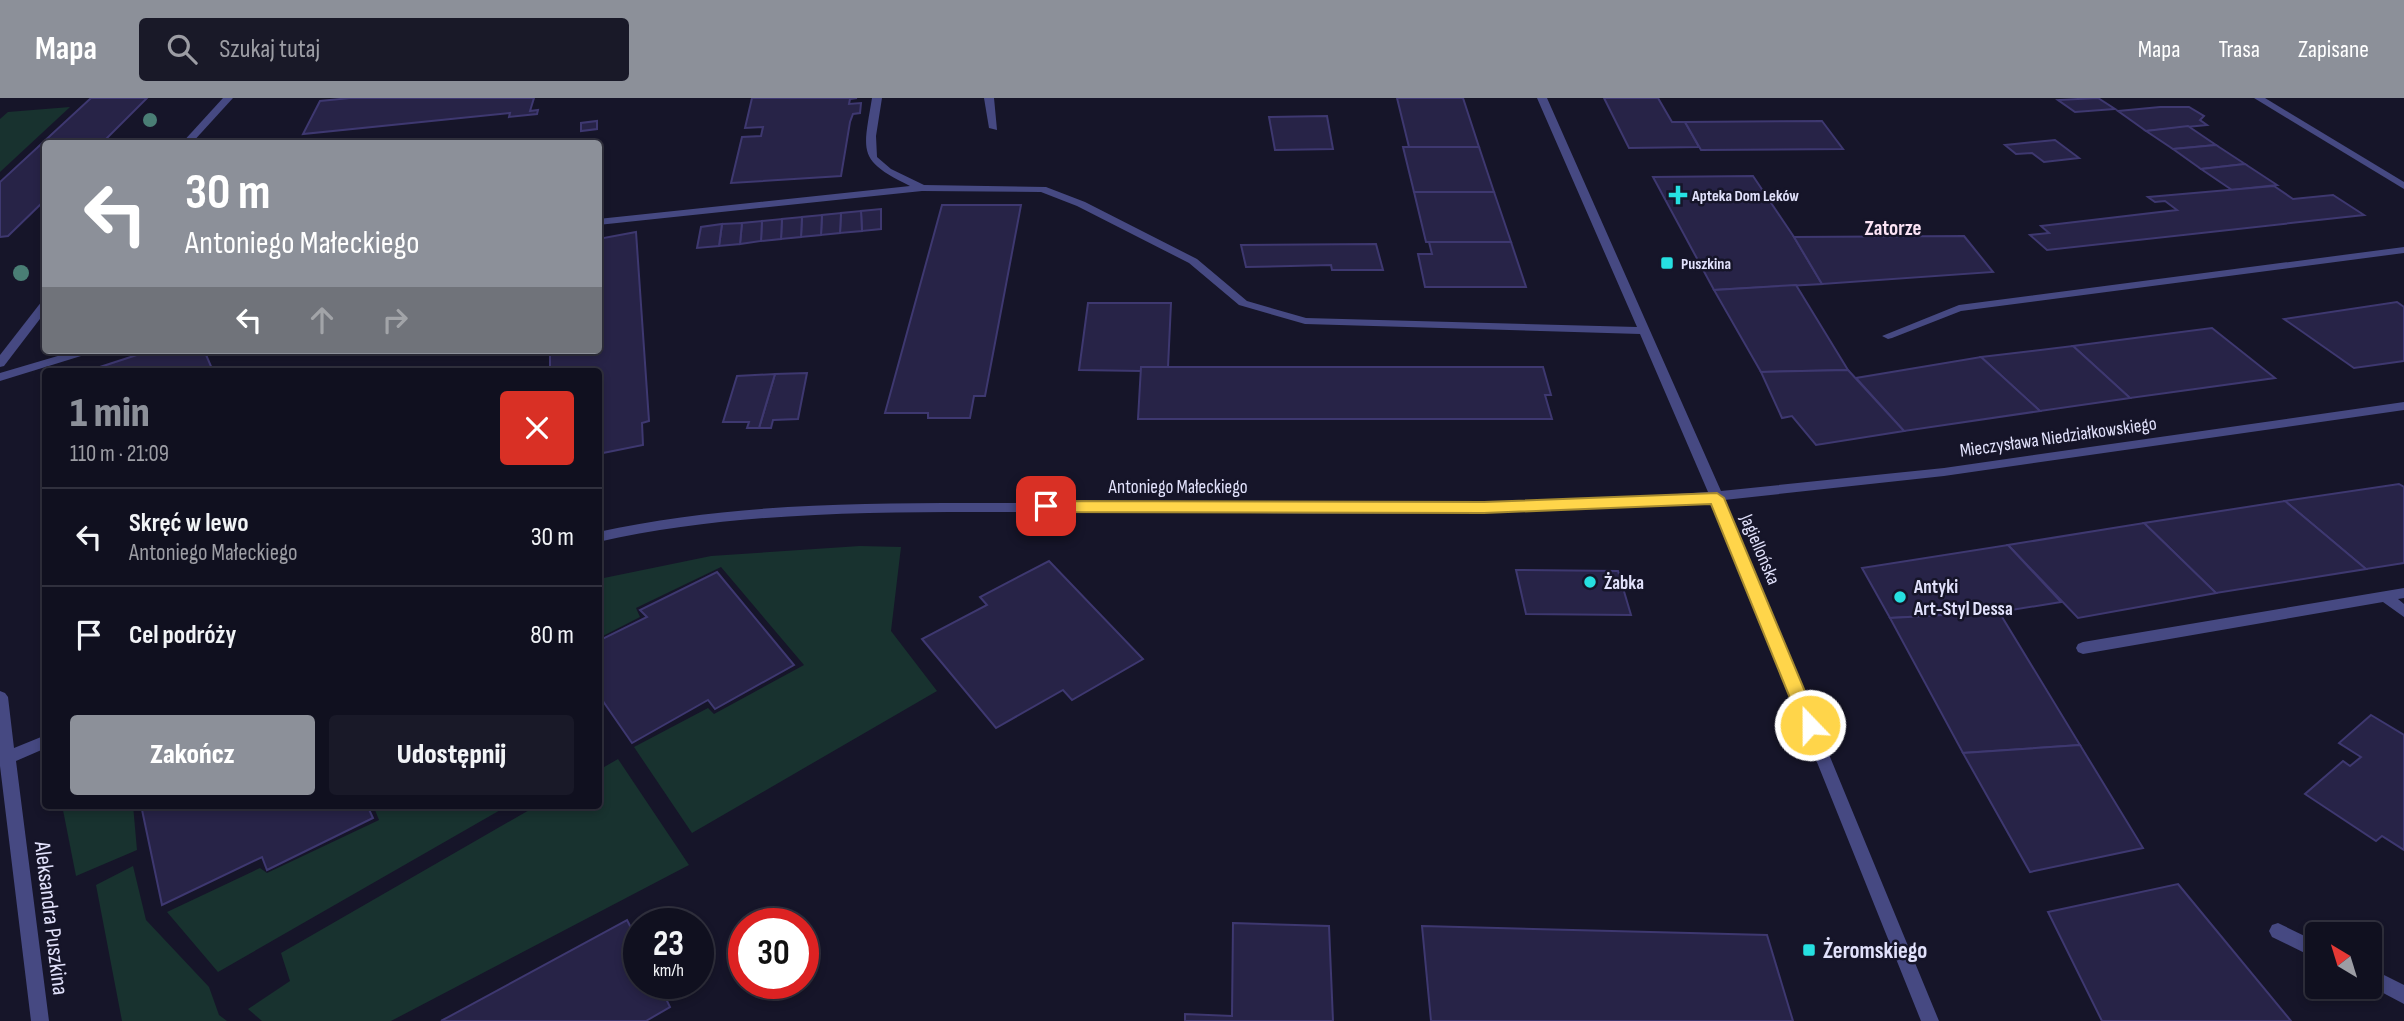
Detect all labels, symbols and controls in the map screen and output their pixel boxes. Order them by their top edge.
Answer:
search box [139,18,629,81]
text: Mapa [35,29,97,69]
icon: search [163,30,201,68]
text: Szukaj tutaj [219,34,320,65]
text: Mapa [2138,35,2181,64]
text: Trasa [2219,35,2260,64]
text: Zapisane [2298,35,2369,64]
text: 30 m [185,164,270,223]
icon: left [70,168,161,259]
marker: Apteka Dom Leków [1670,187,1686,203]
place label: Apteka Dom Leków [1691,187,1799,206]
district label: Zatorze [1864,216,1922,241]
text: Antoniego Małeckiego [185,224,419,263]
marker: Puszkina [1659,255,1675,271]
place label: Puszkina [1681,255,1731,274]
icon: left [230,301,268,339]
icon: ahead [303,301,341,339]
icon: right [376,301,414,339]
text: 1 min [70,388,150,439]
button: close [500,391,574,465]
street label: Mieczysława Niedziałkowskiego [1958,412,2158,463]
text: 110 m · 21:09 [70,440,169,468]
pin [1016,476,1076,536]
street label: Antoniego Małeckiego [1107,476,1248,499]
icon: arrive [1027,487,1065,525]
text: Skręć w lewo [129,508,249,539]
street label: Jagiellońska [1734,510,1785,588]
icon: left [70,518,108,556]
text: 30 m [531,522,574,553]
text: Antoniego Małeckiego [129,539,298,567]
place label: Żabka [1604,572,1644,595]
marker: Żabka [1582,574,1598,590]
place label: Antyki Art-Styl Dessa [1913,576,2013,621]
marker: Antyki Art-Styl Dessa [1892,589,1908,605]
icon: arrive [70,616,108,654]
text: Cel podróży [129,620,236,651]
text: 80 m [530,620,574,651]
position arrow [1773,688,1847,762]
button: Zakończ [70,715,315,795]
button: Udostępnij [329,715,574,795]
street label: Aleksandra Puszkina [28,839,74,997]
speed limit sign: 30 [728,908,819,999]
north arrow [2305,922,2382,999]
map controls [2305,922,2382,999]
text: 23 [653,923,684,966]
place label: Żeromskiego [1823,937,1927,965]
marker: Żeromskiego [1801,942,1817,958]
text: km/h [653,960,684,981]

